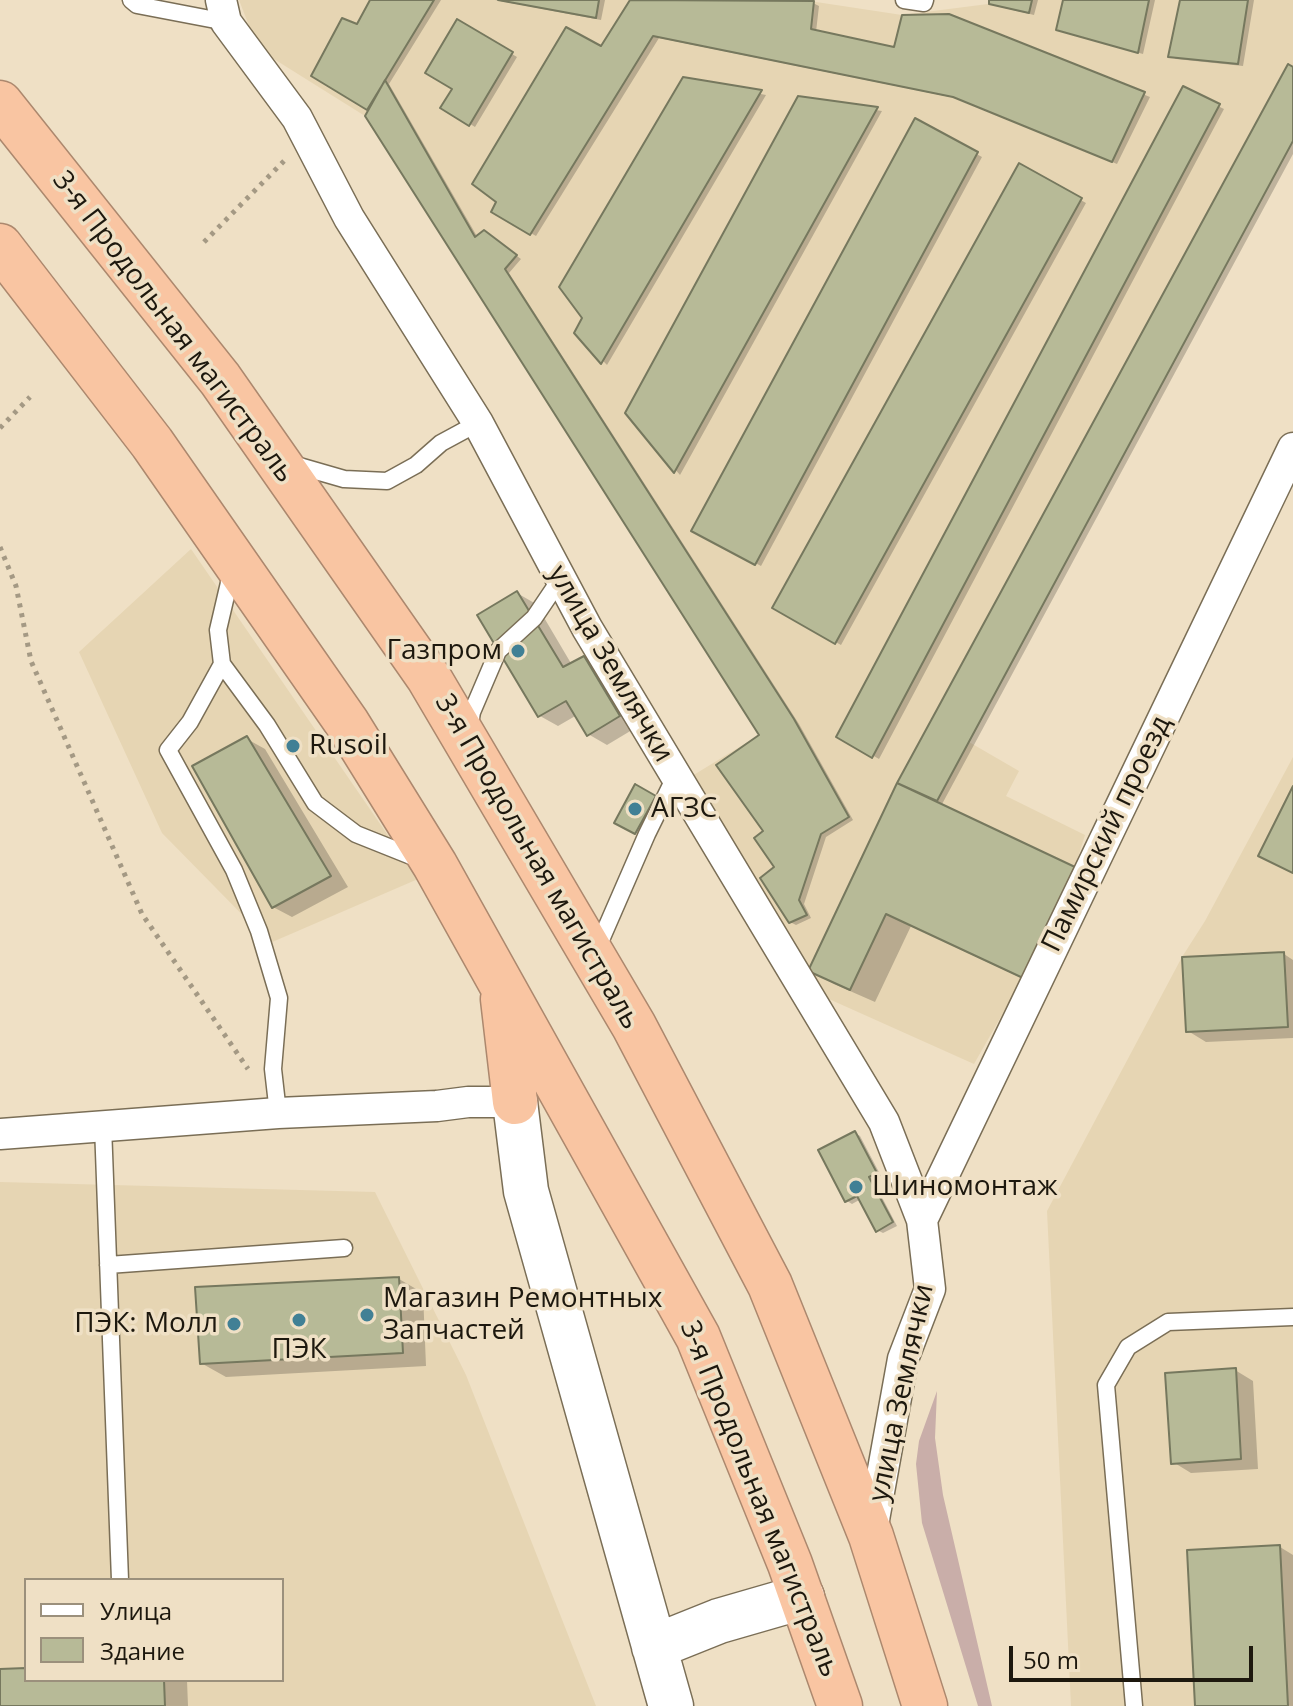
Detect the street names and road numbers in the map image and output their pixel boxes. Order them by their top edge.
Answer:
street label: 3-я Продольная магистраль [45,165,301,489]
street label: улица Землячки [540,560,680,768]
street label: 3-я Продольная магистраль [427,688,647,1036]
street label: Памирский проезд [1035,710,1179,958]
street label: улица Землячки [863,1281,941,1505]
street label: 3-я Продольная магистраль [672,1316,846,1682]

